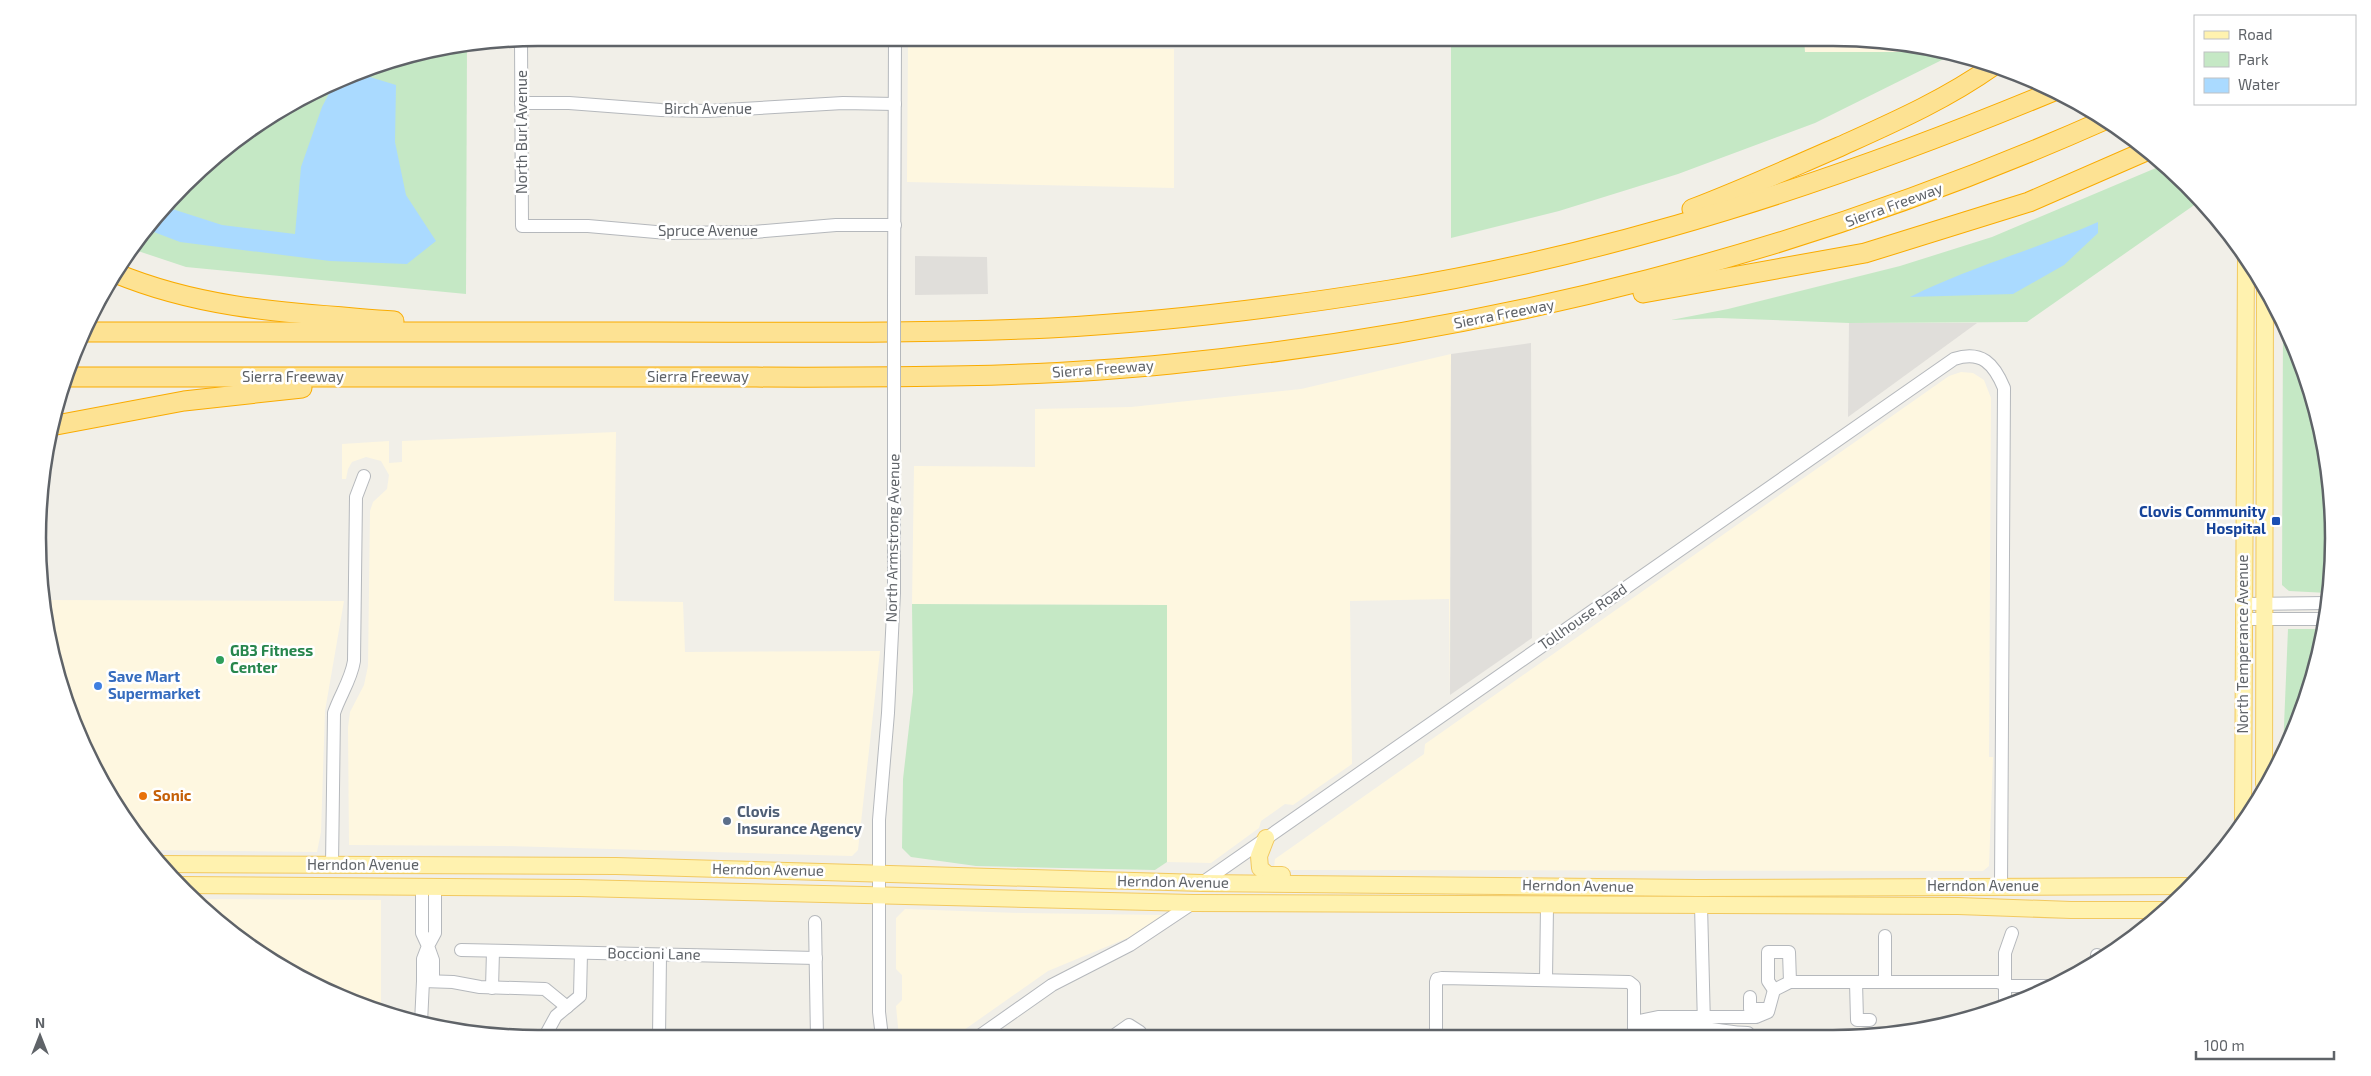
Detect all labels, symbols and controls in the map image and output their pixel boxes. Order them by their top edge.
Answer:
legend [2194,15,2356,105]
text: Road [2238,25,2273,43]
text: Park [2238,50,2269,68]
street label: North Burl Avenue [512,70,530,194]
text: Water [2238,75,2280,93]
street label: Birch Avenue [664,99,752,117]
street label: Sierra Freeway [1843,178,1945,230]
street label: Spruce Avenue [658,221,758,239]
street label: Sierra Freeway [1452,294,1556,332]
street label: Sierra Freeway [1051,355,1155,381]
street label: Sierra Freeway [242,367,344,385]
street label: Sierra Freeway [647,367,749,385]
street label: North Armstrong Avenue [882,453,902,623]
place label: Clovis Community Hospital [2139,502,2266,537]
marker: Clovis Community Hospital [2270,515,2282,527]
street label: North Temperance Avenue [2233,554,2251,734]
street label: Tollhouse Road [1535,579,1630,653]
place label: GB3 Fitness Center [230,641,313,676]
marker: GB3 Fitness Center [214,654,226,666]
place label: Save Mart Supermarket [108,667,200,702]
marker: Save Mart Supermarket [92,680,104,692]
place label: Sonic [153,786,192,804]
marker: Sonic [137,790,149,802]
place label: Clovis Insurance Agency [737,802,863,838]
marker: Clovis Insurance Agency [721,815,733,827]
street label: Herndon Avenue [307,855,419,873]
street label: Herndon Avenue [712,859,824,879]
street label: Herndon Avenue [1117,871,1229,891]
street label: Herndon Avenue [1522,875,1634,895]
street label: Herndon Avenue [1927,876,2039,894]
street label: Boccioni Lane [607,943,701,963]
north arrow [15,1011,65,1061]
text: N [35,1014,45,1031]
scale bar [2196,1028,2334,1060]
text: 100 m [2204,1036,2245,1054]

